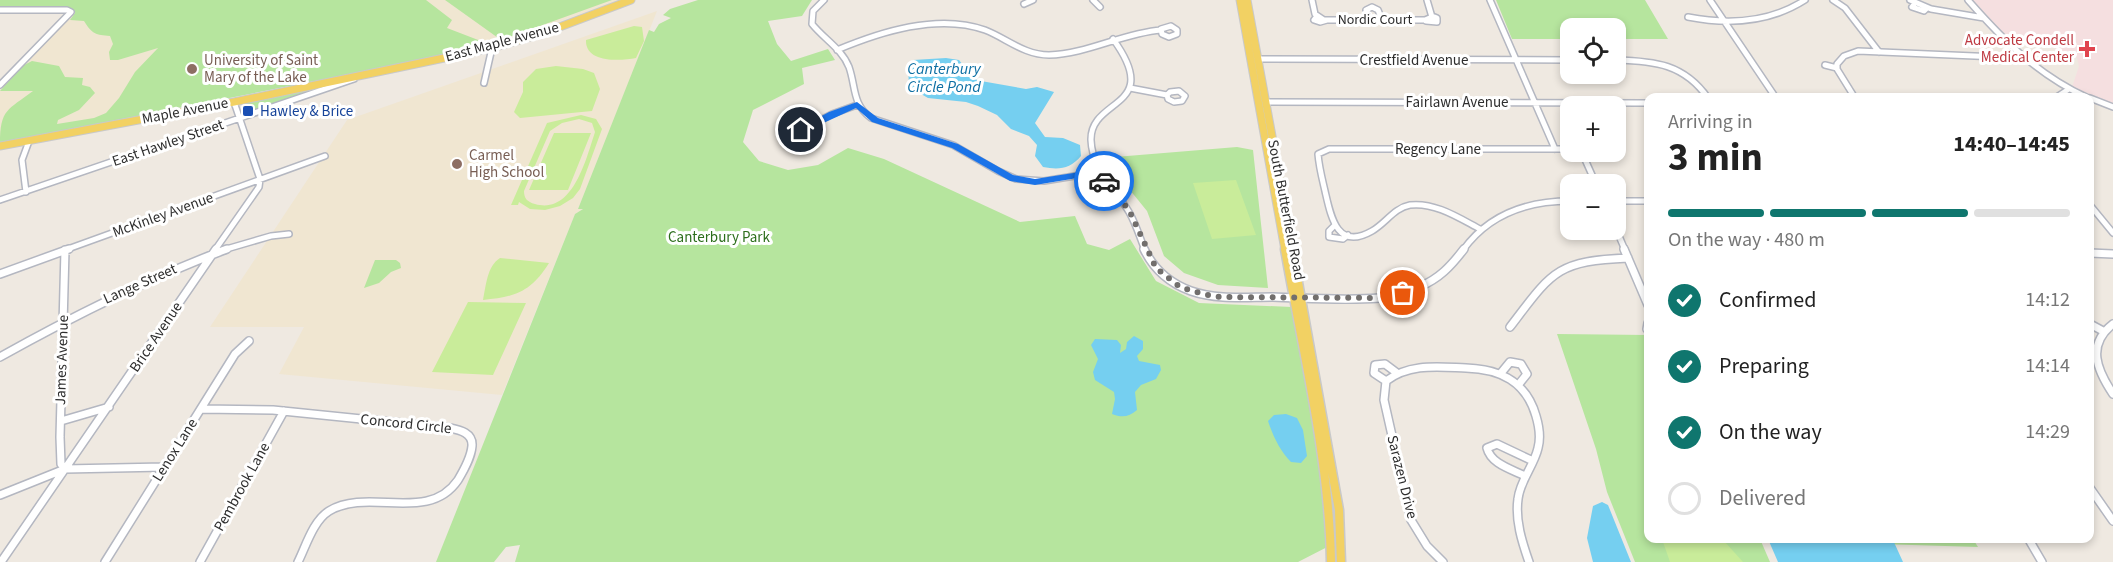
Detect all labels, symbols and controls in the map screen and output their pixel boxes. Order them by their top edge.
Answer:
street label: Nordic Court [1338,10,1413,30]
street label: East Maple Avenue [443,17,561,67]
map controls [1560,18,1626,240]
button: locate [1560,18,1626,84]
place label: Advocate Condell Medical Center [1965,30,2075,68]
marker: Advocate Condell Medical Center [2078,40,2096,58]
place label: University of Saint Mary of the Lake [204,50,318,88]
street label: Crestfield Avenue [1360,50,1468,71]
water label: Canterbury Circle Pond [907,58,982,98]
marker: University of Saint Mary of the Lake [185,62,199,76]
street label: Maple Avenue [140,92,230,130]
street label: Fairlawn Avenue [1406,92,1508,113]
button: + [1560,96,1626,162]
place label: Hawley & Brice [260,101,353,122]
marker: Hawley & Brice [241,104,255,118]
pin [775,104,826,155]
text: Arriving in [1668,108,1753,136]
icon: home [784,113,817,146]
street label: East Hawley Street [109,114,227,172]
text: 14:40–14:45 [1953,128,2070,160]
text: 3 min [1668,130,1763,186]
street label: South Butterfield Road [1262,138,1310,282]
street label: Regency Lane [1395,139,1481,160]
place label: Carmel High School [469,145,544,183]
courier [1074,151,1134,211]
marker: Carmel High School [450,157,464,171]
icon: car [1088,165,1121,198]
button: − [1560,174,1626,240]
street label: McKinley Avenue [110,187,216,243]
text: On the way · 480 m [1668,226,1825,254]
park label: Canterbury Park [668,227,771,248]
street label: Lange Street [100,258,180,310]
pin [1377,267,1428,318]
icon: bag [1386,276,1419,309]
icon: check [1668,284,1701,317]
text: Confirmed [1719,284,1816,316]
text: 14:12 [2025,286,2070,314]
street label: Brice Avenue [125,298,187,376]
street label: James Avenue [50,315,74,405]
icon: check [1668,350,1701,383]
text: Preparing [1719,350,1809,382]
text: 14:14 [2025,352,2070,380]
street label: Concord Circle [359,409,453,439]
street label: Lenox Lane [147,414,203,486]
icon: check [1668,416,1701,449]
text: On the way [1719,416,1822,448]
text: 14:29 [2025,418,2070,446]
street label: Sarazen Drive [1381,433,1423,521]
street label: Pembrook Lane [209,439,275,535]
text: Delivered [1719,482,1806,514]

